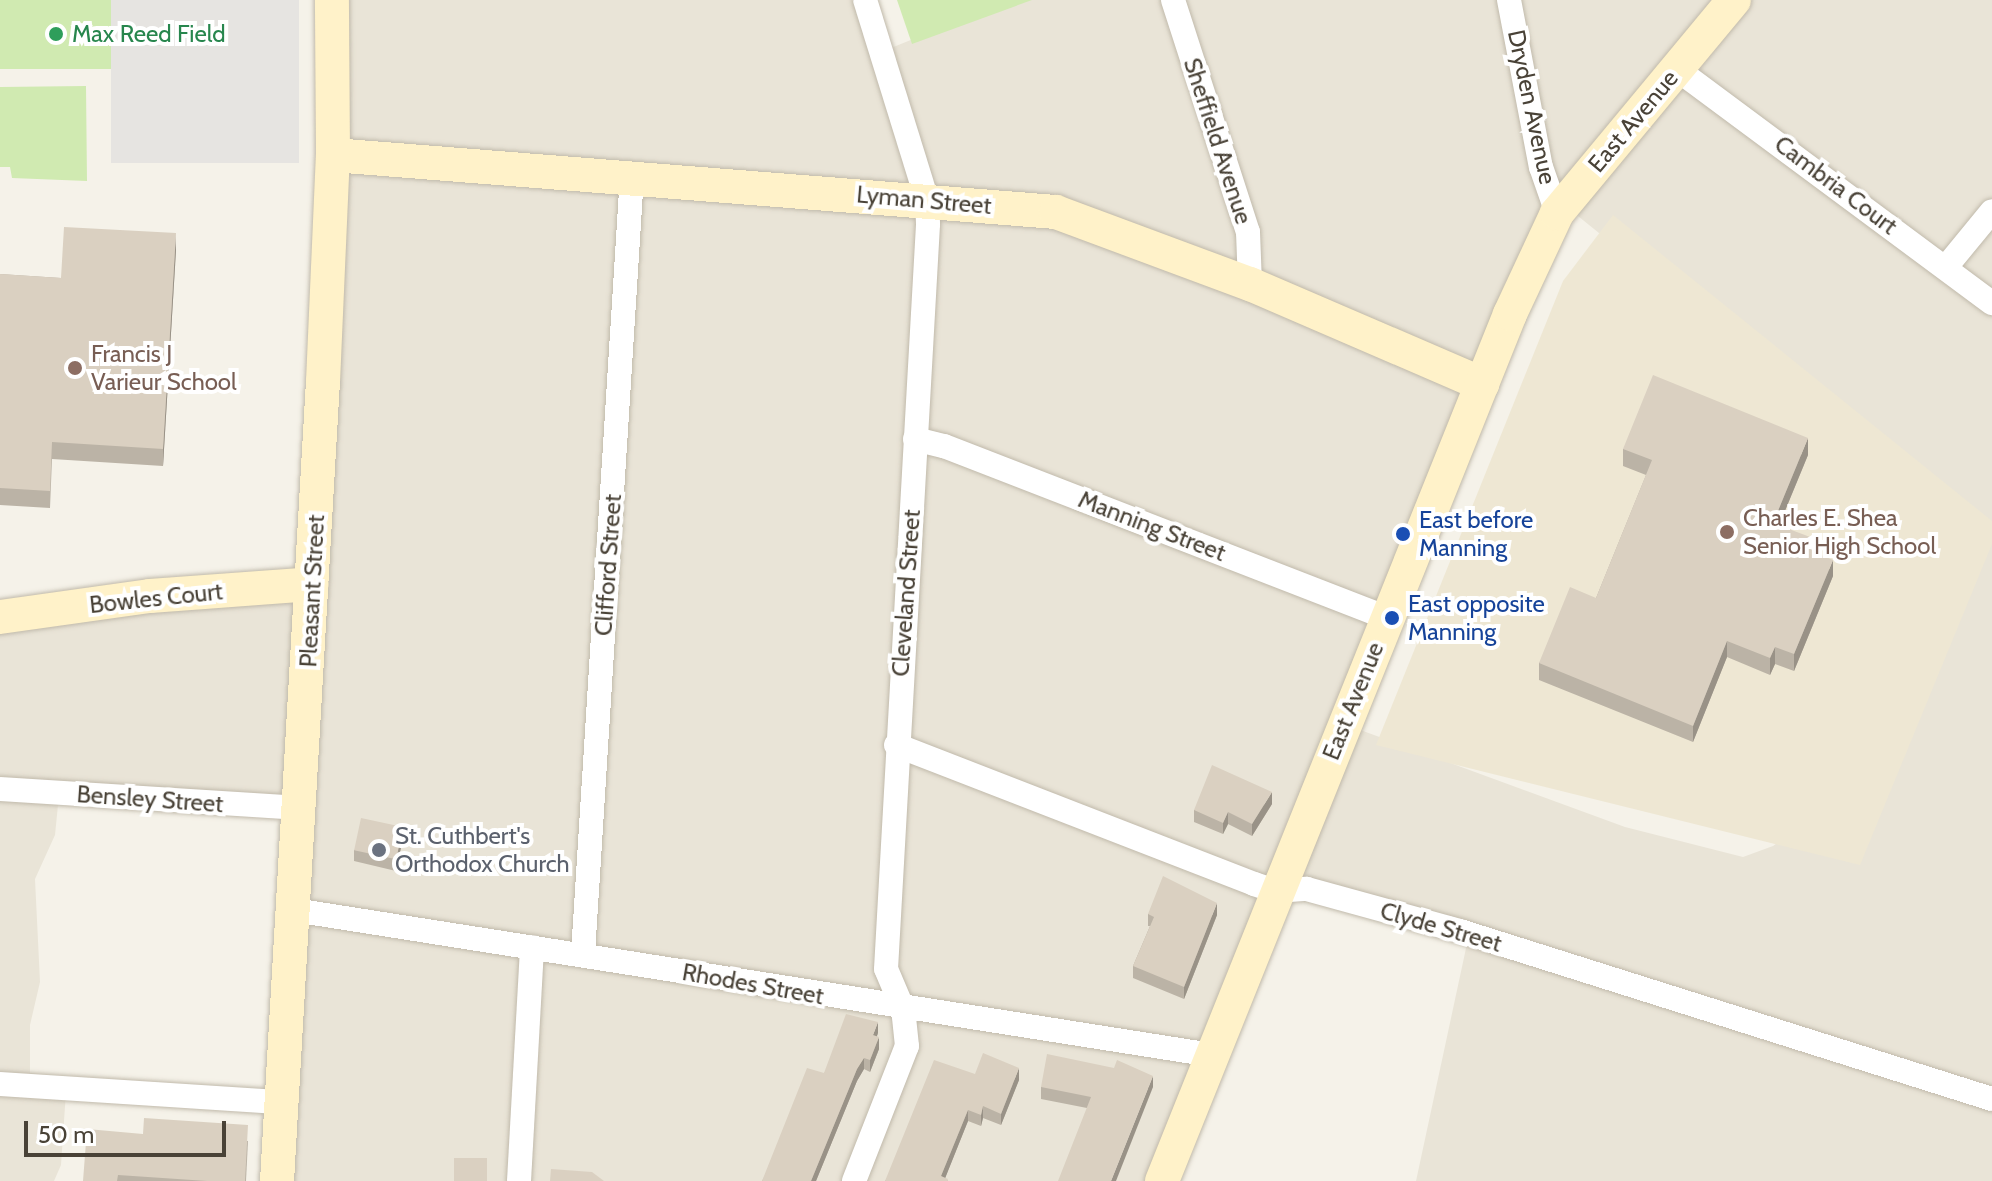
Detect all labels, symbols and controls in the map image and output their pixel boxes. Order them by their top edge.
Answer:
place label: Max Reed Field [72,20,226,48]
marker: Max Reed Field [47,25,65,43]
street label: Dryden Avenue [1502,27,1562,187]
street label: Sheffield Avenue [1178,54,1258,228]
street label: East Avenue [1582,64,1684,178]
street label: Cambria Court [1769,130,1903,240]
street label: Lyman Street [855,180,993,220]
place label: Francis J Varieur School [91,340,237,396]
marker: Francis J Varieur School [66,359,84,377]
street label: Manning Street [1074,485,1230,567]
street label: Clifford Street [589,493,627,637]
place label: Charles E. Shea Senior High School [1743,504,1936,560]
place label: East before Manning [1419,506,1533,562]
street label: Cleveland Street [886,508,926,678]
street label: Pleasant Street [294,514,330,668]
marker: Charles E. Shea Senior High School [1718,523,1736,541]
marker: East before Manning [1394,525,1412,543]
street label: Bowles Court [88,577,224,619]
place label: East opposite Manning [1408,590,1545,646]
marker: East opposite Manning [1383,609,1401,627]
street label: East Avenue [1316,638,1390,764]
street label: Bensley Street [76,780,224,818]
place label: St. Cuthbert's Orthodox Church [395,822,570,878]
marker: St. Cuthbert's Orthodox Church [370,841,388,859]
street label: Clyde Street [1377,896,1505,958]
street label: Rhodes Street [680,957,826,1011]
scale bar [28,1105,230,1155]
text: 50 m [38,1120,94,1149]

